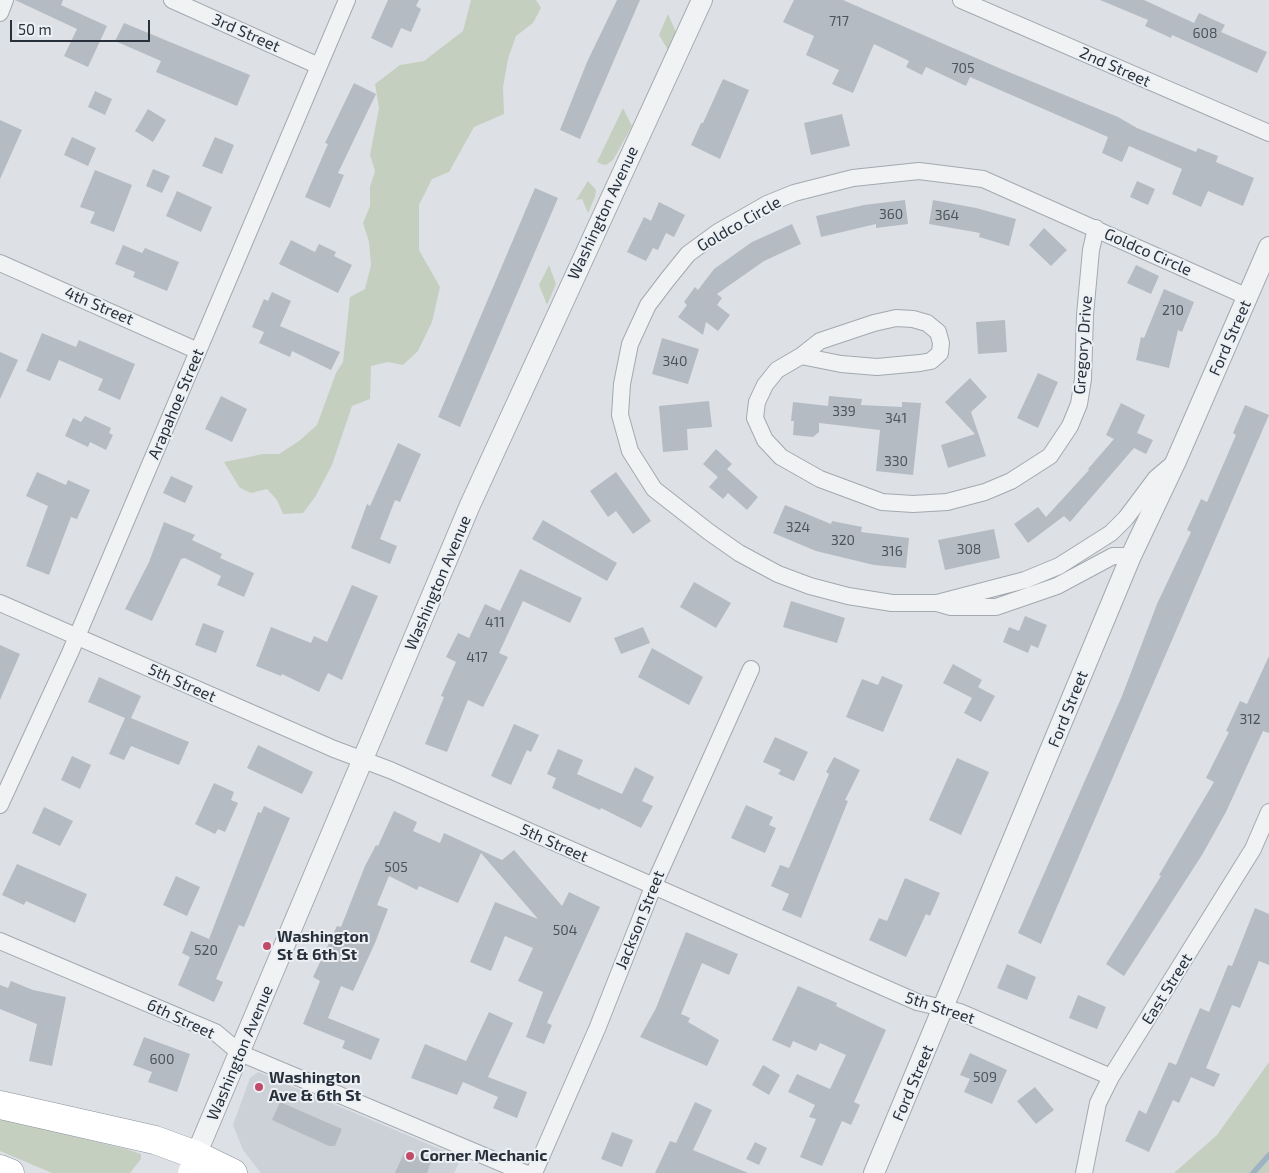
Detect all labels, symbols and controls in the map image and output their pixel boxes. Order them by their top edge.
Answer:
scale bar [12,10,152,42]
street label: 3rd Street [209,10,283,56]
house number: 717 [829,13,849,29]
text: 50 m [18,20,52,38]
house number: 608 [1193,25,1217,41]
street label: 2nd Street [1077,43,1153,91]
house number: 705 [951,60,975,76]
street label: Washington Avenue [564,143,642,283]
street label: Goldco Circle [694,192,784,256]
house number: 360 [879,206,903,222]
house number: 364 [935,207,959,223]
street label: Goldco Circle [1101,224,1195,280]
street label: 4th Street [62,283,136,329]
street label: Gregory Drive [1070,295,1096,395]
street label: Ford Street [1205,297,1255,379]
house number: 210 [1162,302,1184,318]
street label: Arapahoe Street [144,346,208,462]
house number: 340 [663,353,687,369]
house number: 339 [832,403,856,419]
house number: 341 [885,410,907,426]
house number: 330 [884,453,908,469]
street label: Washington Avenue [401,512,475,654]
house number: 324 [786,519,810,535]
house number: 320 [831,532,855,548]
house number: 308 [957,541,981,557]
house number: 316 [881,543,903,559]
house number: 411 [485,614,505,630]
house number: 417 [466,649,488,665]
street label: 5th Street [145,660,219,706]
street label: Ford Street [1044,668,1092,750]
house number: 312 [1239,711,1261,727]
street label: 5th Street [517,820,591,866]
house number: 505 [384,859,408,875]
street label: Jackson Street [611,868,669,972]
house number: 504 [553,922,577,938]
place label: Washington St & 6th St [277,927,369,965]
marker: Washington St & 6th St [261,940,273,952]
house number: 520 [194,942,218,958]
street label: East Street [1138,950,1196,1028]
street label: Washington Avenue [203,982,277,1124]
street label: 5th Street [903,988,977,1028]
street label: 6th Street [144,995,218,1043]
street label: Ford Street [888,1042,938,1124]
house number: 600 [150,1051,174,1067]
place label: Washington Ave & 6th St [269,1068,361,1106]
house number: 509 [973,1069,997,1085]
marker: Washington Ave & 6th St [253,1081,265,1093]
place label: Corner Mechanic [420,1146,547,1166]
marker: Corner Mechanic [404,1150,416,1162]

